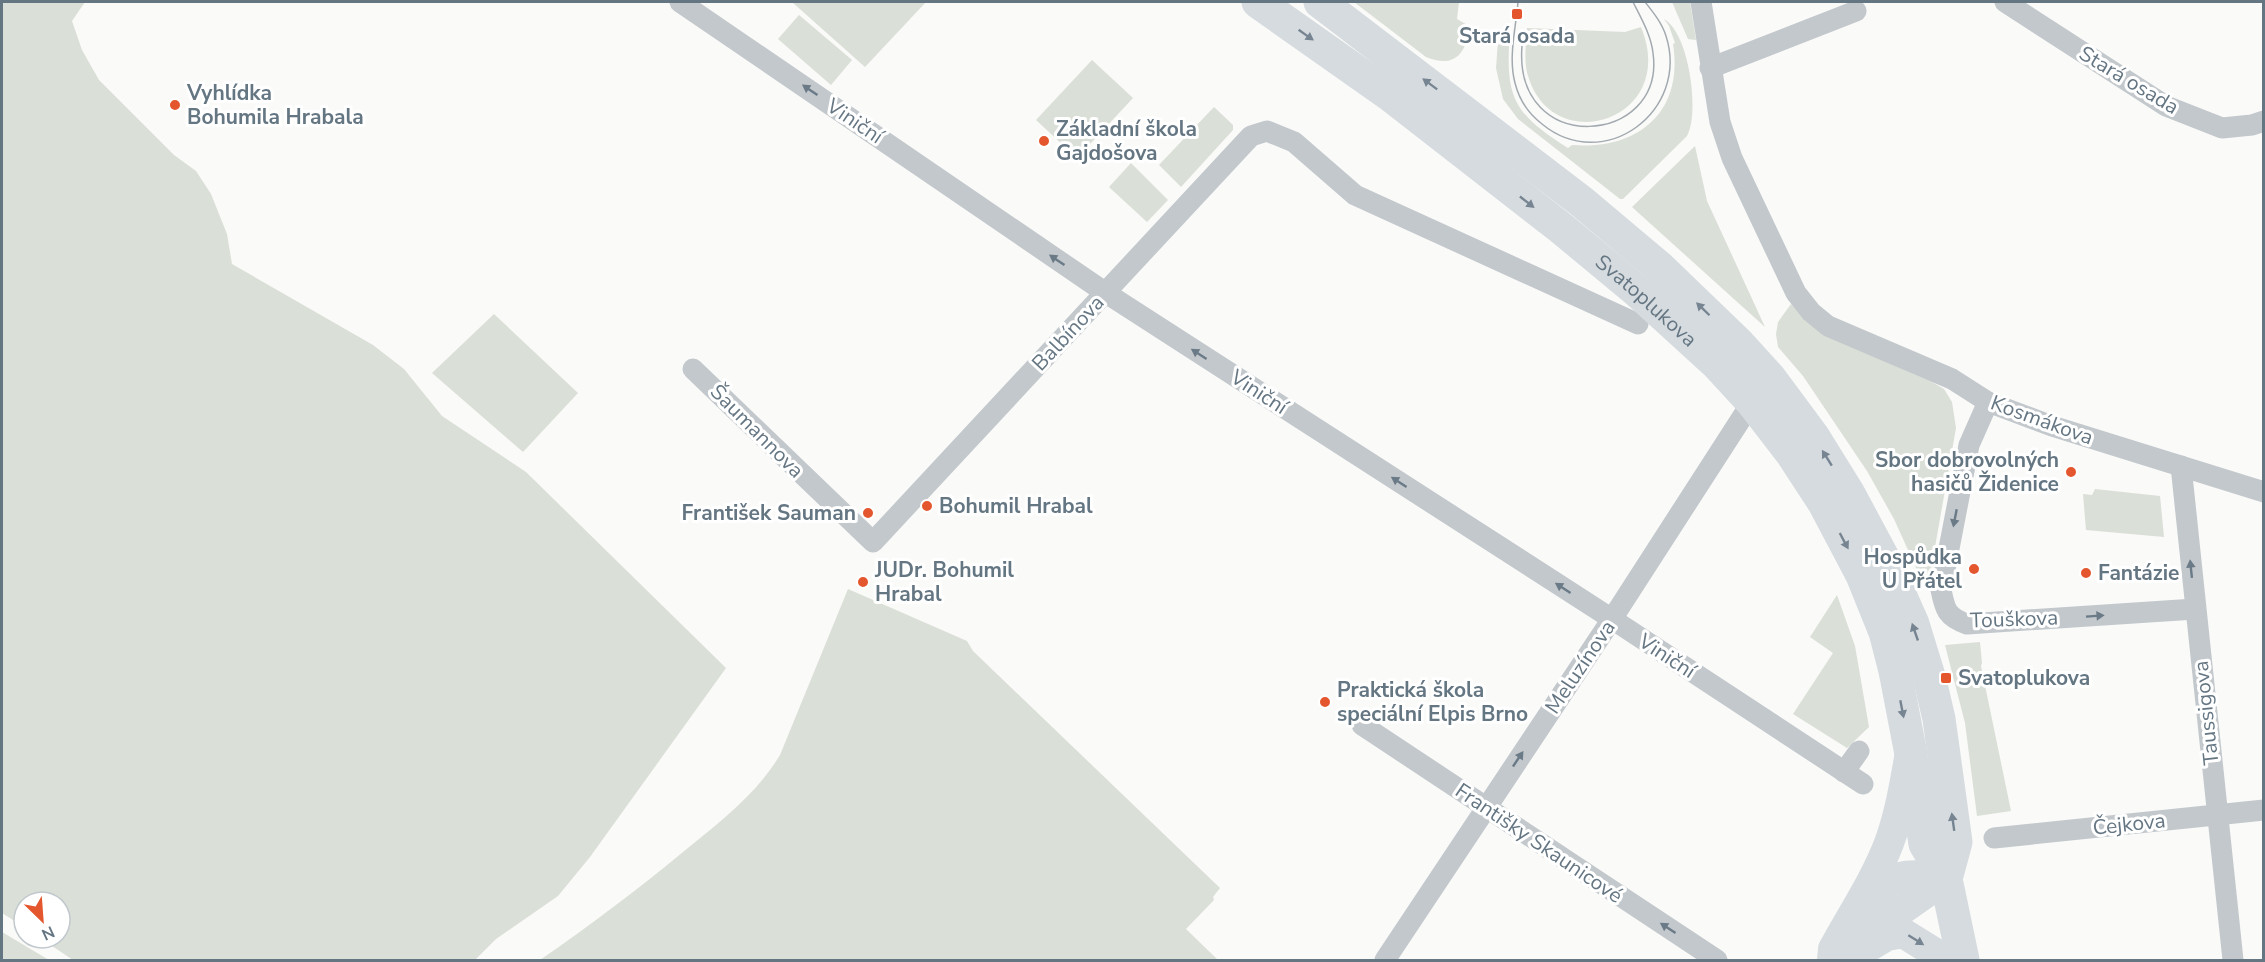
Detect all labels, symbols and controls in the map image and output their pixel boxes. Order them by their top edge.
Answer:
marker: Stará osada [1510,7,1524,21]
place label: Stará osada [1459,22,1575,50]
one-way arrow [1297,29,1313,41]
street label: Stará osada [2074,39,2184,121]
place label: Vyhlídka Bohumila Hrabala [186,79,364,131]
one-way arrow [1422,79,1437,91]
one-way arrow [802,85,818,96]
street label: Viniční [820,91,890,151]
marker: Vyhlídka Bohumila Hrabala [168,98,182,112]
place label: Základní škola Gajdošova [1056,115,1197,167]
marker: Základní škola Gajdošova [1037,134,1051,148]
one-way arrow [1520,196,1535,208]
street label: Svatoplukova [1589,248,1703,353]
one-way arrow [1050,254,1066,266]
street label: Balbínova [1026,289,1110,377]
one-way arrow [1695,302,1710,316]
one-way arrow [1191,348,1208,359]
street label: Viniční [1224,363,1294,421]
street label: Šaumannova [704,378,810,484]
street label: Kosmákova [1987,389,2097,451]
place label: Sbor dobrovolných hasičů Židenice [1875,446,2059,498]
one-way arrow [1821,450,1832,466]
marker: Sbor dobrovolných hasičů Židenice [2064,465,2078,479]
one-way arrow [1391,476,1407,488]
place label: Bohumil Hrabal [939,492,1093,520]
place label: František Sauman [681,499,856,527]
marker: Bohumil Hrabal [920,499,934,513]
marker: František Sauman [861,506,875,520]
one-way arrow [1950,509,1959,528]
one-way arrow [1839,533,1849,550]
place label: Hospůdka U Přátel [1863,543,1962,595]
place label: JUDr. Bohumil Hrabal [874,556,1014,608]
place label: Fantázie [2098,559,2179,587]
one-way arrow [2186,559,2196,578]
marker: Hospůdka U Přátel [1967,562,1981,576]
marker: Fantázie [2079,566,2093,580]
marker: JUDr. Bohumil Hrabal [856,575,870,589]
one-way arrow [1554,582,1571,593]
street label: Touškova [1969,603,2059,635]
one-way arrow [2085,611,2104,620]
street label: Meluzínova [1539,615,1621,719]
one-way arrow [1910,623,1919,641]
street label: Viniční [1632,627,1702,685]
street label: Taussigova [2187,660,2225,766]
place label: Svatoplukova [1958,664,2090,692]
marker: Svatoplukova [1939,671,1953,685]
place label: Praktická škola speciální Elpis Brno [1337,676,1528,728]
marker: Praktická škola speciální Elpis Brno [1318,695,1332,709]
one-way arrow [1898,700,1907,719]
one-way arrow [1512,751,1524,767]
street label: Františky Skaunicové [1450,777,1628,909]
street label: Čejkova [2091,806,2167,842]
one-way arrow [1949,813,1958,832]
north arrow [12,890,72,950]
text: N [38,920,58,945]
one-way arrow [1660,923,1676,934]
one-way arrow [1908,935,1924,946]

